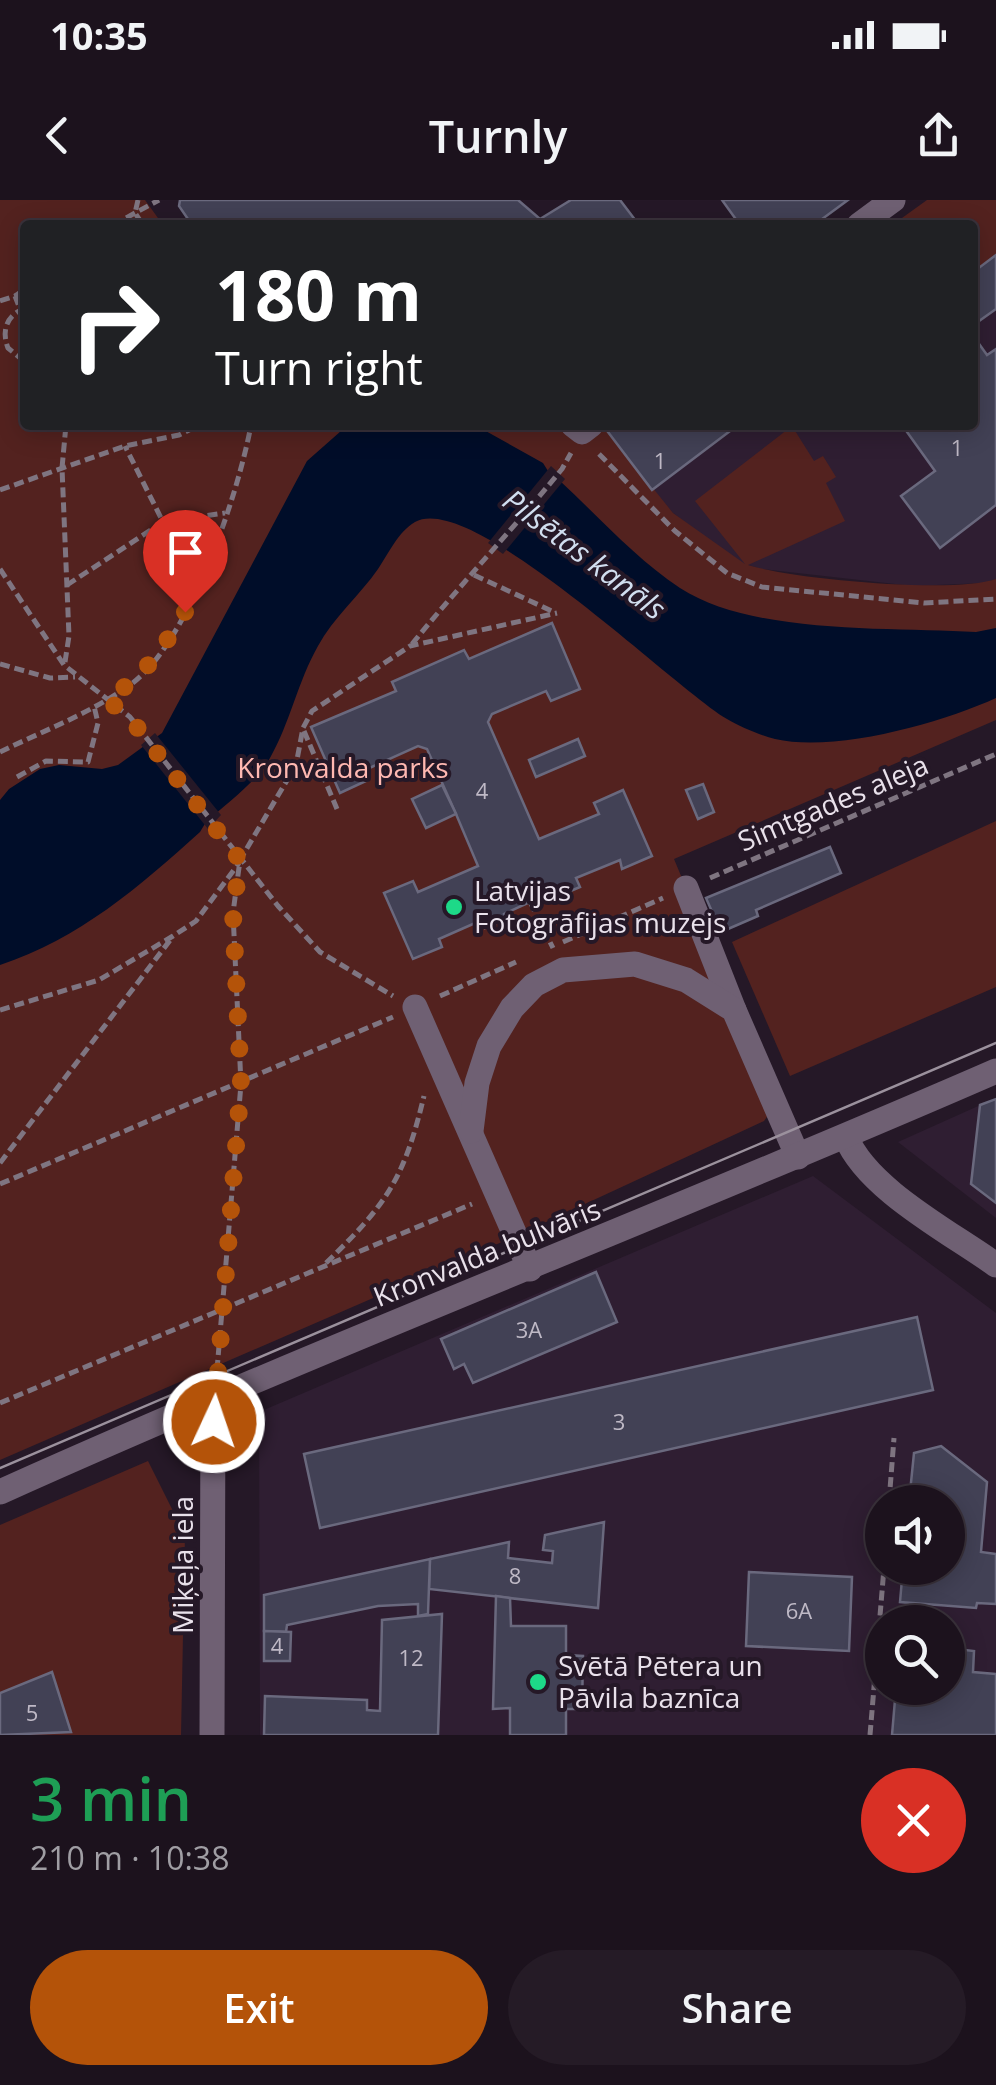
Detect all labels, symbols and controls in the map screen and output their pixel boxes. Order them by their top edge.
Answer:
text: 10:35 [50,9,148,61]
text: Turnly [429,105,567,166]
icon: back [30,108,85,163]
icon: share [911,108,966,163]
text: 180 m [215,246,422,342]
icon: right [50,260,180,390]
text: Turn right [215,337,423,398]
house number: 1 [951,432,963,462]
house number: 1 [654,445,666,475]
water label: Pilsētas kanāls [495,479,675,629]
pin [143,510,228,613]
icon: arrive [158,525,213,580]
street label: Simtgades aleja [732,745,934,859]
park label: Kronvalda parks [237,748,449,786]
house number: 4 [476,775,489,805]
place label: Latvijas Fotogrāfijas muzejs [474,871,726,941]
marker: Latvijas Fotogrāfijas muzejs [443,896,465,918]
street label: Kronvalda bulvāris [367,1189,606,1315]
house number: 3A [516,1314,542,1344]
position arrow [162,1370,266,1474]
house number: 3 [613,1406,625,1436]
map controls [865,1485,965,1705]
button: sound [865,1485,965,1585]
street label: Miķeļa iela [163,1496,201,1634]
house number: 8 [509,1560,521,1590]
house number: 6A [786,1595,812,1625]
button: search [865,1605,965,1705]
house number: 4 [271,1630,284,1660]
house number: 12 [398,1642,424,1672]
place label: Svētā Pētera un Pāvila baznīca [558,1646,763,1716]
marker: Svētā Pētera un Pāvila baznīca [527,1671,549,1693]
house number: 5 [26,1697,38,1727]
text: 3 min [30,1757,192,1839]
button: close [861,1768,966,1873]
text: 210 m · 10:38 [30,1836,229,1879]
button: Exit [30,1950,488,2065]
button: Share [508,1950,966,2065]

